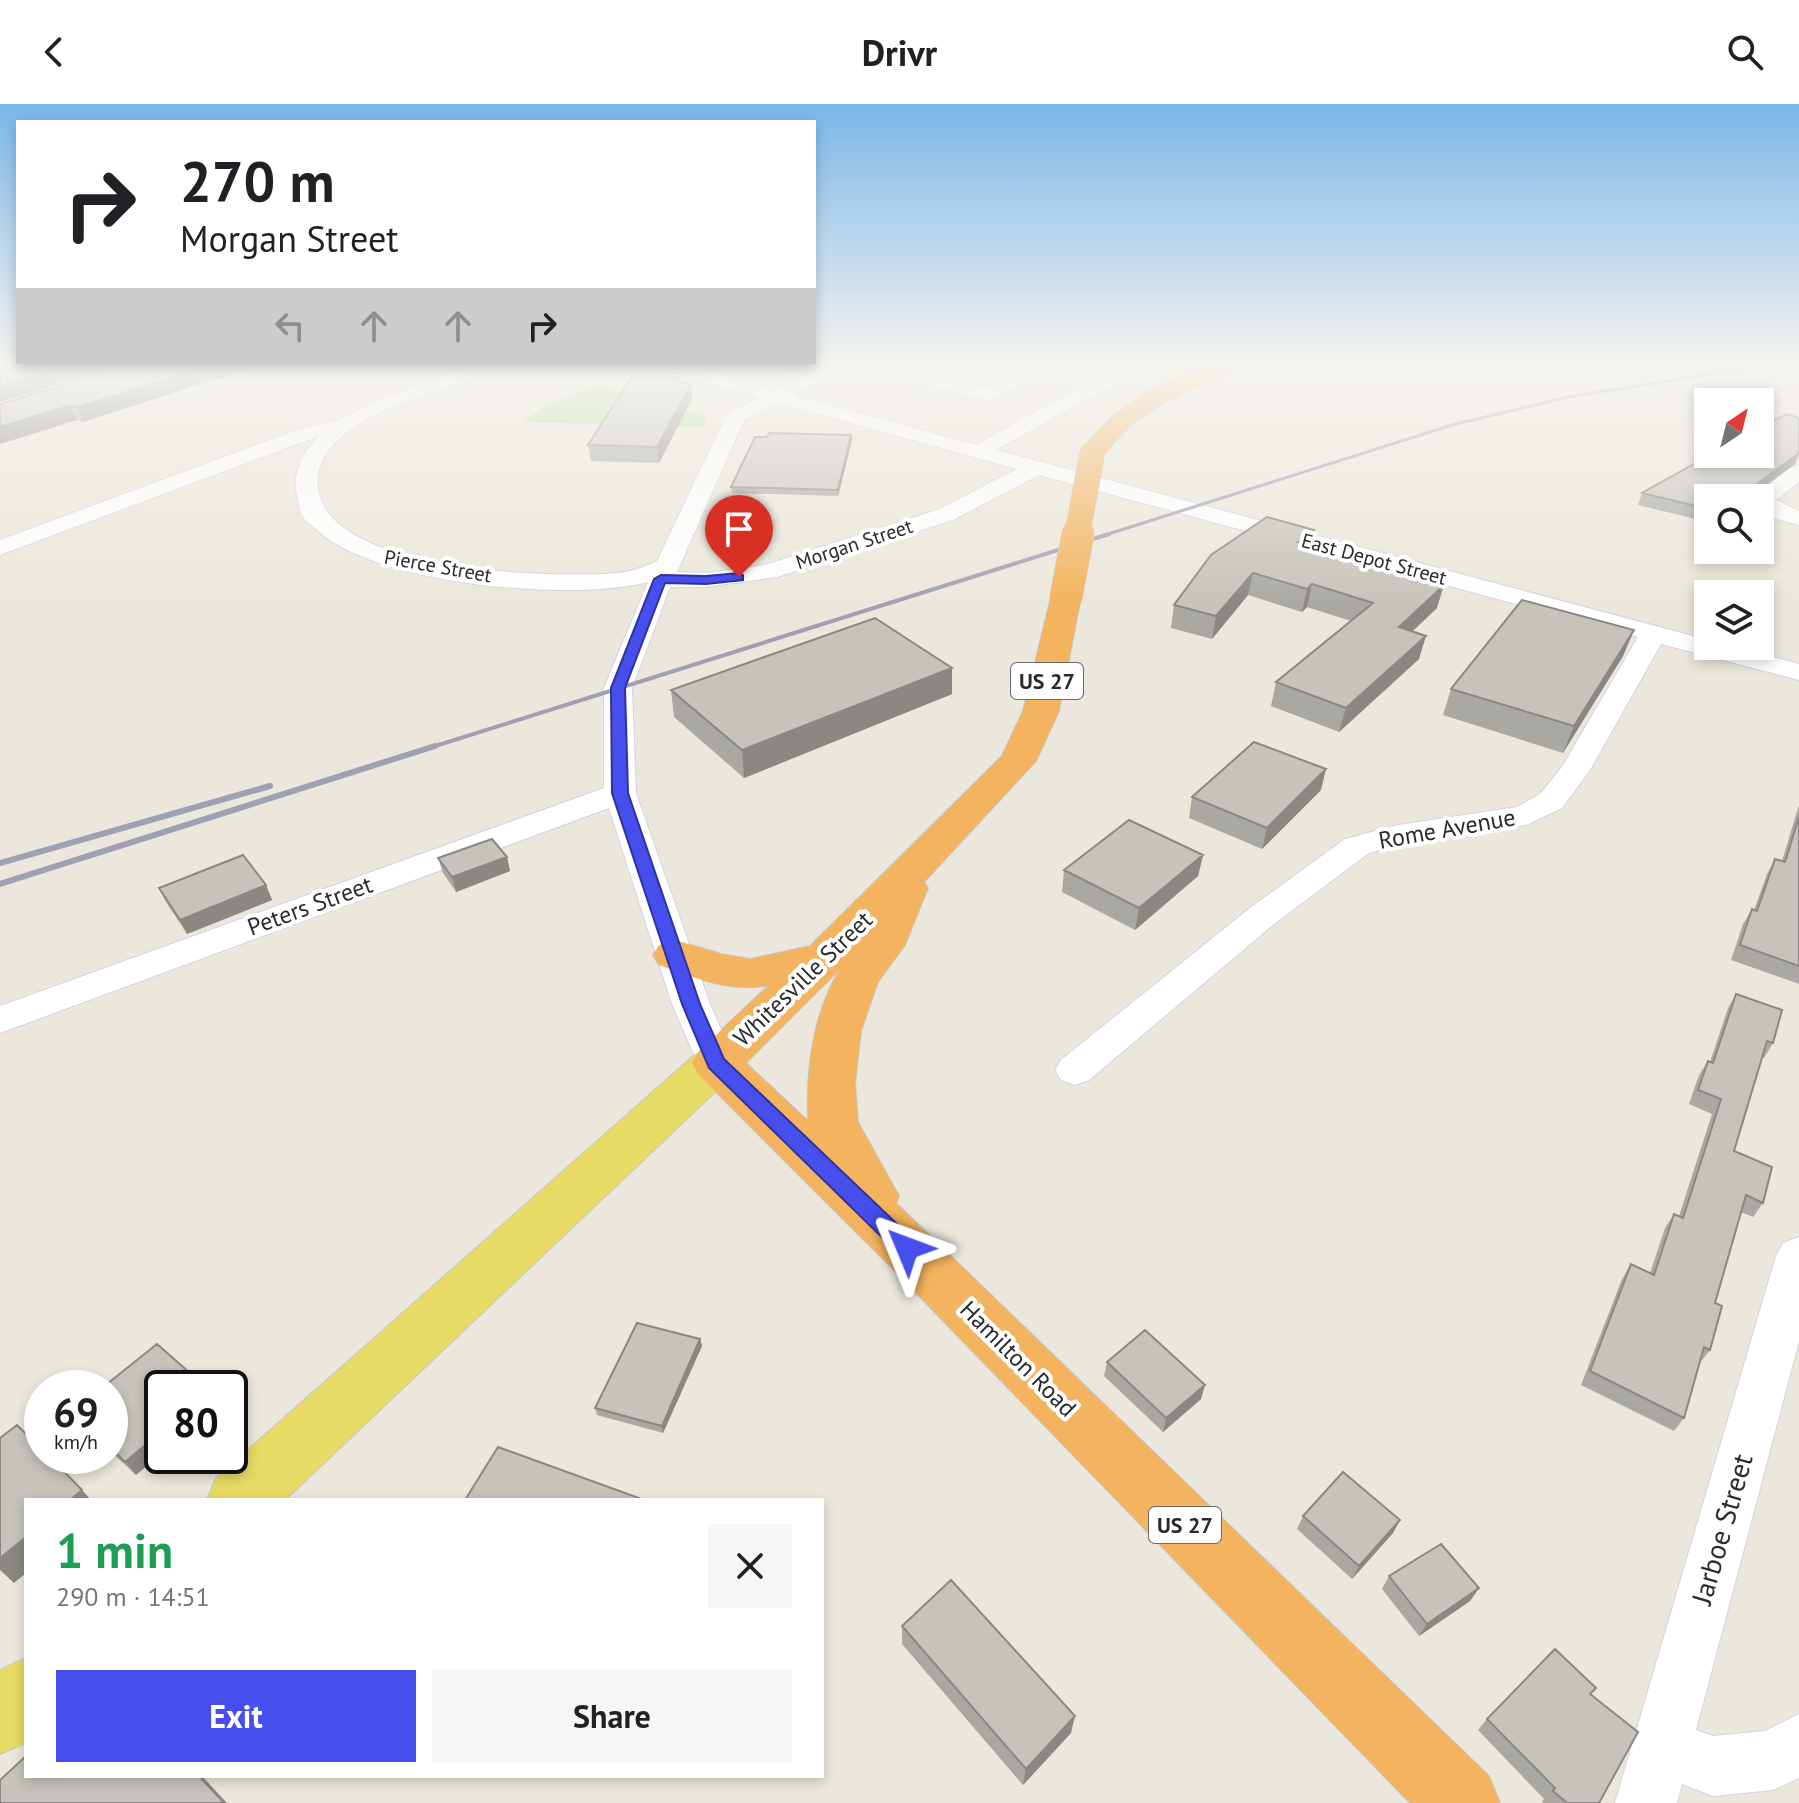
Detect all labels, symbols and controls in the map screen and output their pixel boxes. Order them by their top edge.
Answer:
text: Drivr [862,29,937,76]
icon: back [32,30,76,74]
icon: search [1723,30,1767,74]
text: 270 m [180,145,335,217]
icon: right [48,152,152,256]
text: Morgan Street [180,215,398,262]
icon: left [268,304,312,348]
icon: ahead [352,304,396,348]
icon: ahead [436,304,480,348]
icon: right [520,304,564,348]
north arrow [1694,388,1774,468]
map controls [1694,388,1774,660]
button: search [1694,484,1774,564]
pin [705,495,773,577]
icon: arrive [717,507,761,551]
street label: Morgan Street [792,513,916,575]
street label: East Depot Street [1299,527,1450,591]
street label: Pierce Street [382,544,494,588]
button: layers [1694,580,1774,660]
road number: US 27 [1011,663,1083,699]
street label: Rome Avenue [1376,801,1518,856]
street label: Peters Street [243,869,377,942]
street label: Whitesville Street [727,904,879,1053]
position arrow [865,1206,949,1290]
street label: Hamilton Road [954,1294,1083,1423]
speed limit sign: 80 [144,1370,248,1474]
text: 69 [53,1386,99,1438]
text: km/h [54,1429,98,1455]
street label: Jarboe Street [1682,1449,1761,1609]
road number: US 27 [1149,1507,1221,1543]
text: 1 min [56,1519,173,1581]
button: close [708,1524,792,1608]
text: 290 m · 14:51 [56,1580,210,1613]
button: Exit [56,1670,416,1762]
button: Share [432,1670,792,1762]

